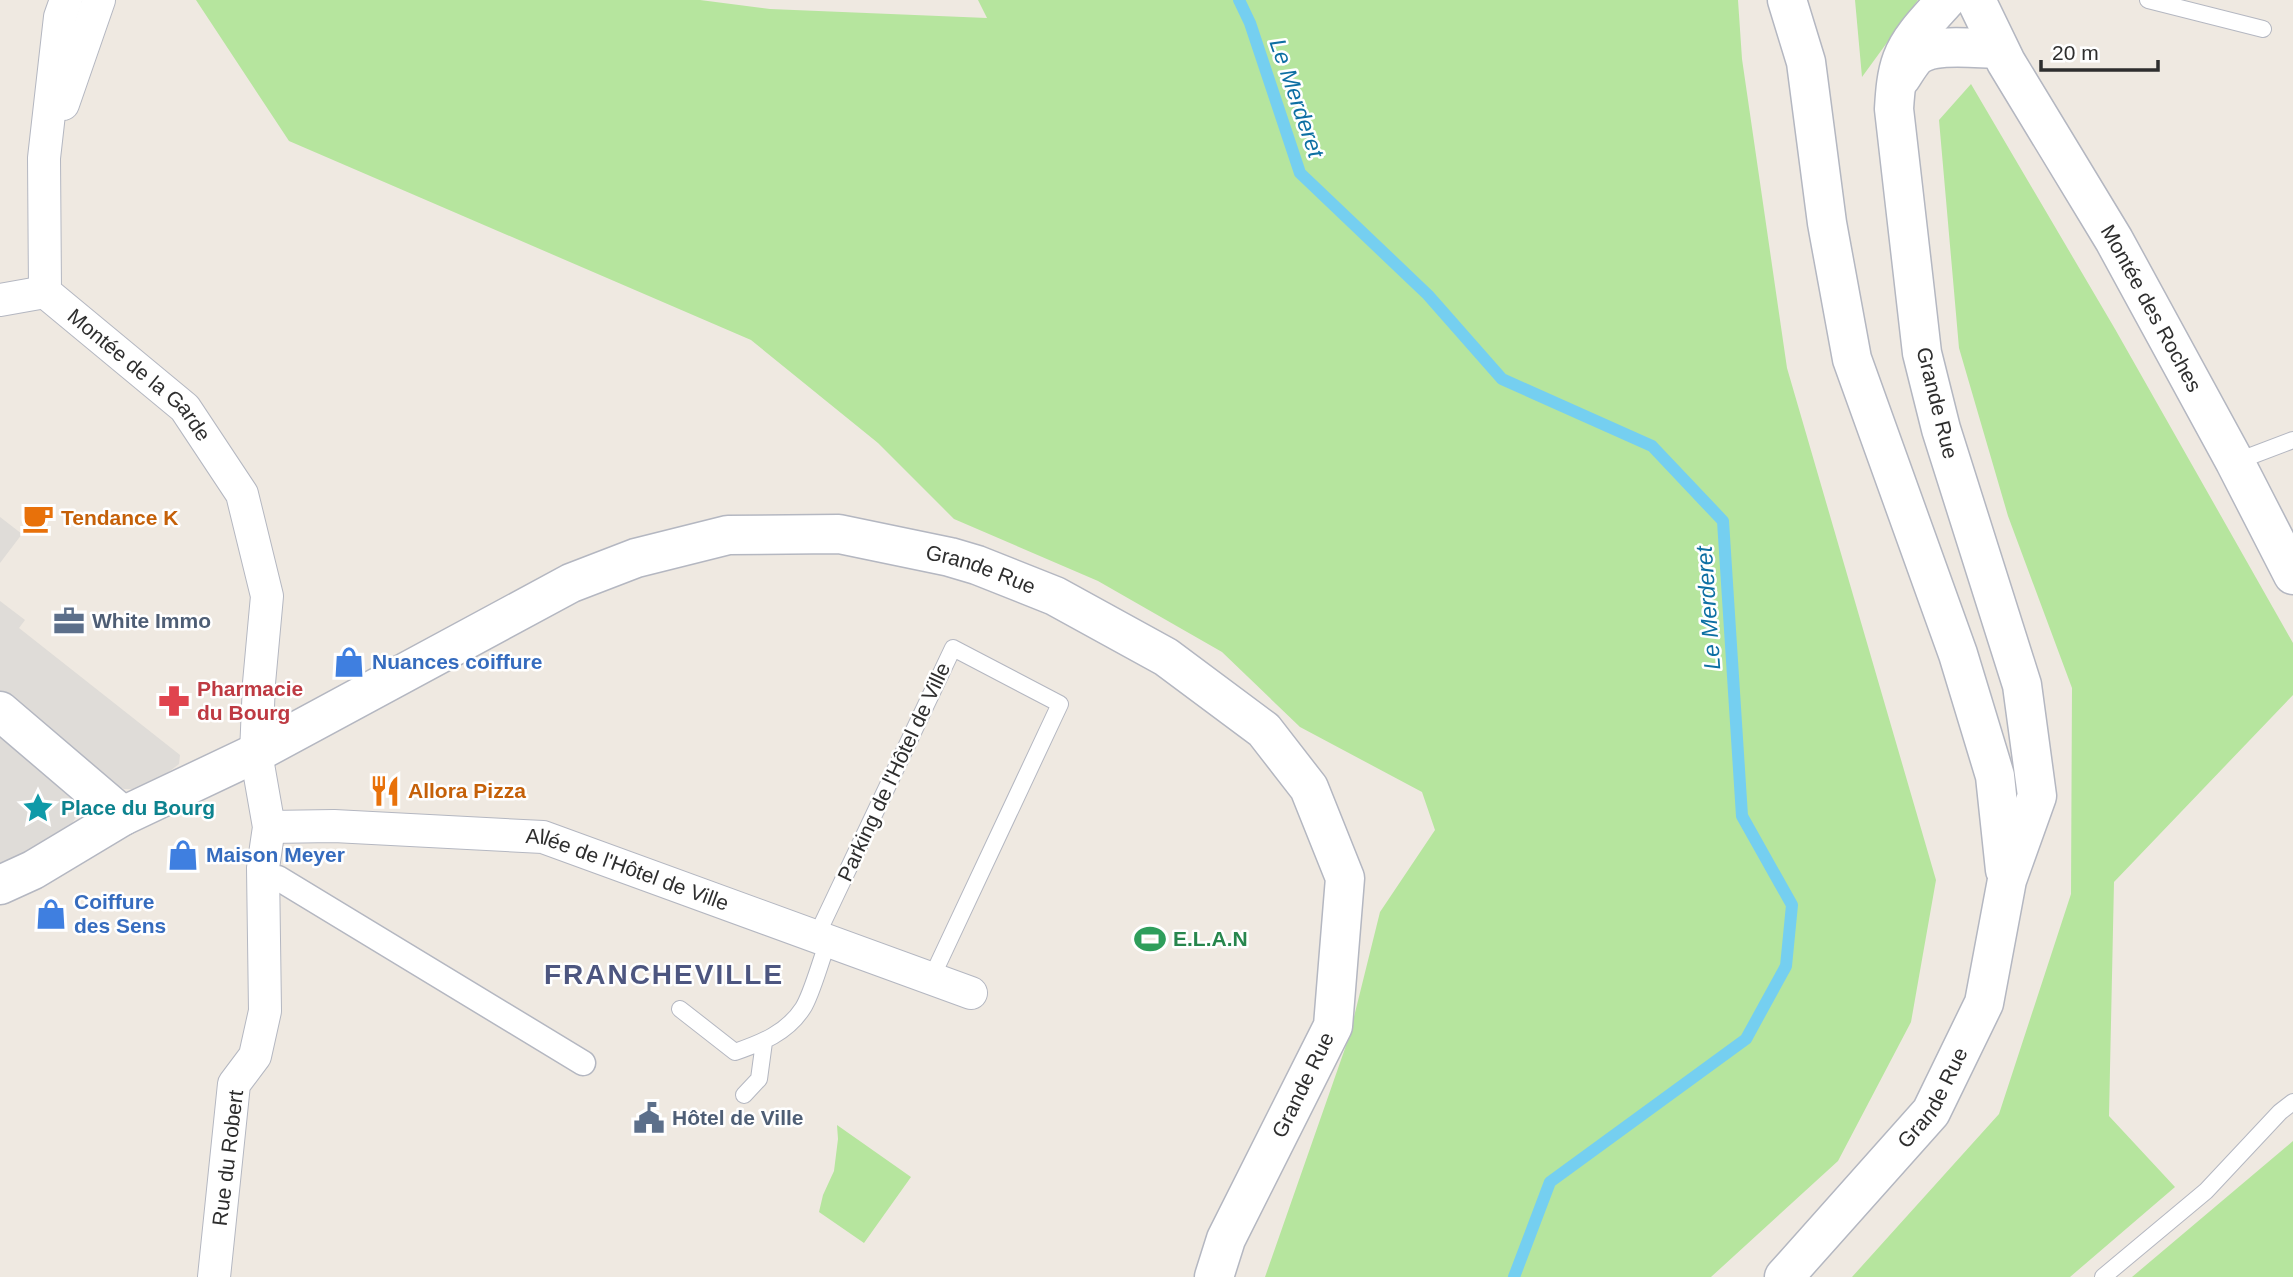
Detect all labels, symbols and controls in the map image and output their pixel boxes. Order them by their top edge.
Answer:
scale bar [2041,28,2158,72]
water label: Le Merderet [1265,35,1330,162]
text: 20 m [2052,41,2099,64]
street label: Montée des Roches [2097,221,2207,396]
street label: Montée de la Garde [64,304,216,445]
street label: Grande Rue [1912,345,1962,461]
cafe icon: Tendance K [21,501,55,535]
place label: Tendance K [61,506,178,529]
street label: Grande Rue [924,540,1039,598]
water label: Le Merderet [1691,544,1725,671]
office icon: White Immo [52,604,86,638]
place label: White Immo [92,609,211,632]
shop icon: Nuances coiffure [332,645,366,679]
place label: Nuances coiffure [372,650,542,673]
street label: Parking de l'Hôtel de Ville [833,659,954,885]
place label: Pharmacie du Bourg [197,677,303,724]
pharmacy icon: Pharmacie du Bourg [157,684,191,718]
restaurant icon: Allora Pizza [368,774,402,808]
place label: Allora Pizza [408,779,526,802]
place icon: Place du Bourg [21,791,55,825]
place label: Place du Bourg [61,796,215,819]
street label: Allée de l'Hôtel de Ville [525,824,732,915]
shop icon: Maison Meyer [166,838,200,872]
place label: Maison Meyer [206,843,345,866]
place label: Coiffure des Sens [74,890,166,937]
shop icon: Coiffure des Sens [34,897,68,931]
sports icon: E.L.A.N [1133,922,1167,956]
place label: E.L.A.N [1173,927,1248,950]
district label: FRANCHEVILLE [544,959,784,990]
street label: Grande Rue [1267,1028,1338,1141]
street label: Grande Rue [1893,1044,1972,1152]
street label: Rue du Robert [208,1089,247,1227]
public building icon: Hôtel de Ville [632,1101,666,1135]
place label: Hôtel de Ville [672,1106,804,1129]

